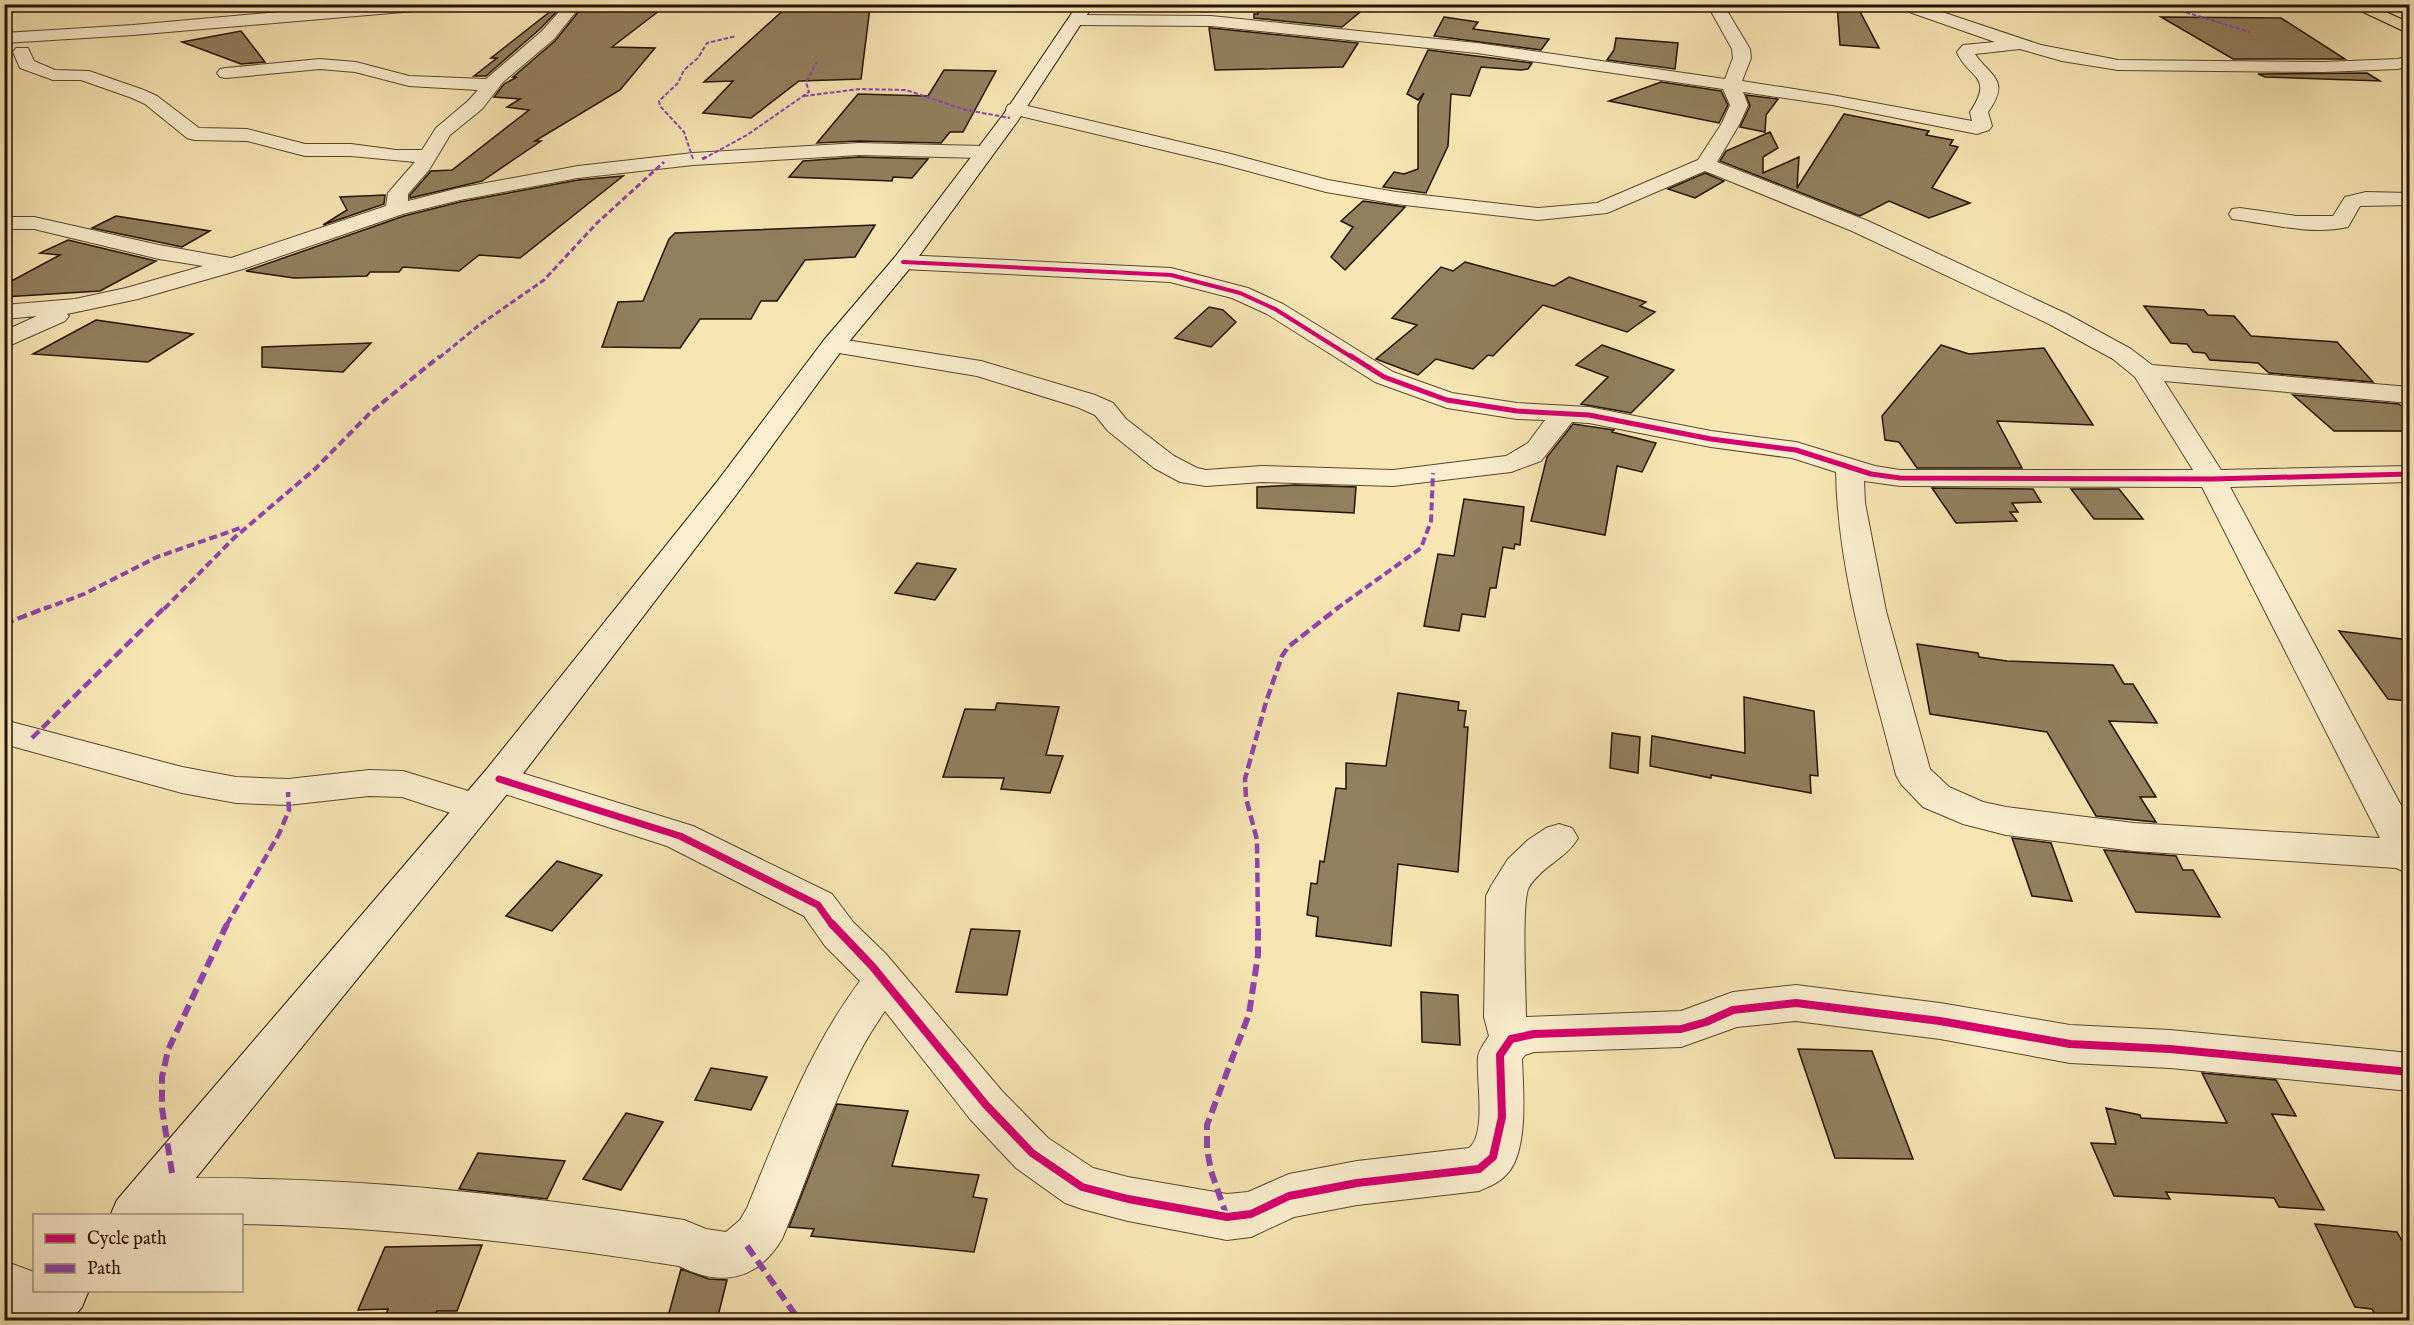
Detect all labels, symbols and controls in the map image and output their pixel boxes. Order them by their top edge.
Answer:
legend [33,1214,243,1292]
text: Cycle path [87,1228,167,1251]
text: Path [87,1258,121,1281]

